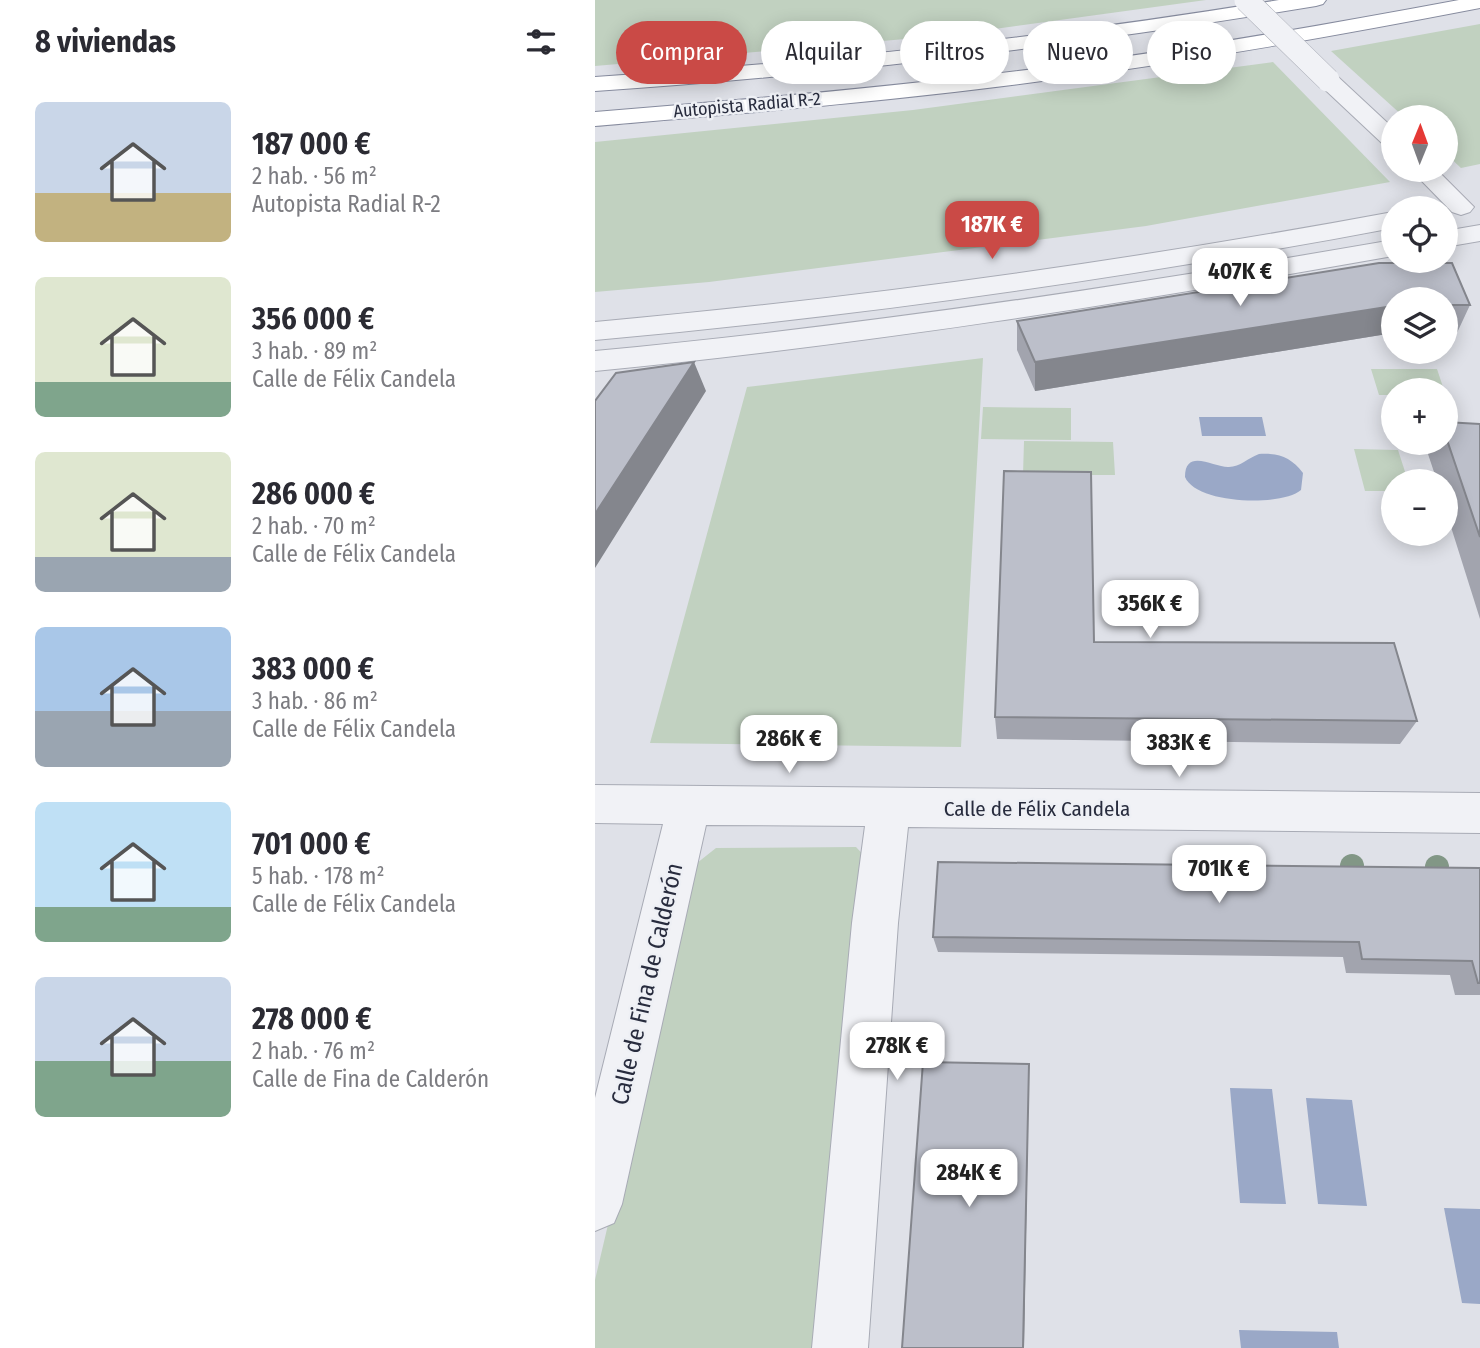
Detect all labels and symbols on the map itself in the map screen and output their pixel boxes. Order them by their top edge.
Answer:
street label: Autopista Radial R-2 [672,88,822,122]
north arrow [1381,105,1458,182]
pin: 187K € [935,202,1049,261]
pin: 407K € [1183,248,1297,308]
pin: 356K € [1093,580,1207,640]
pin: 286K € [732,716,846,775]
pin: 383K € [1122,720,1236,779]
street label: Calle de Félix Candela [944,796,1130,822]
pin: 701K € [1162,846,1276,905]
street label: Calle de Fina de Calderón [606,860,688,1108]
pin: 278K € [840,1023,954,1082]
pin: 284K € [912,1150,1026,1209]

